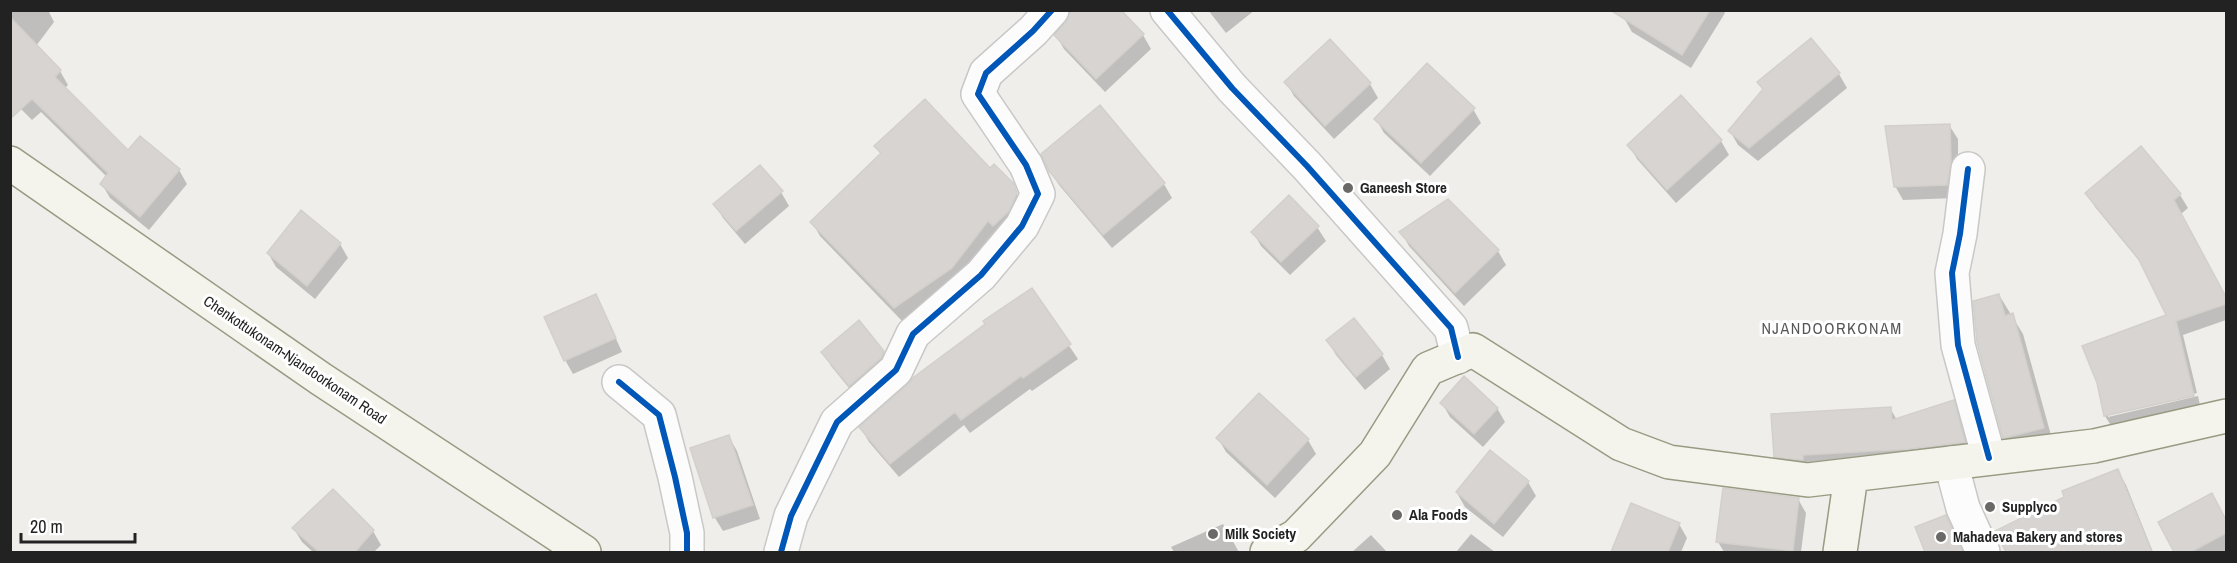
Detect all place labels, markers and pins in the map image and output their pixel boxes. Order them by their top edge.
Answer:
place label: Ganeesh Store [1360,177,1447,198]
marker: Ganeesh Store [1341,181,1355,195]
place label: Supplyco [2002,496,2057,517]
marker: Supplyco [1983,500,1997,514]
place label: Ala Foods [1409,504,1468,525]
marker: Ala Foods [1390,508,1404,522]
place label: Milk Society [1225,523,1296,544]
place label: Mahadeva Bakery and stores [1953,526,2123,547]
marker: Milk Society [1206,527,1220,541]
marker: Mahadeva Bakery and stores [1934,530,1948,544]

